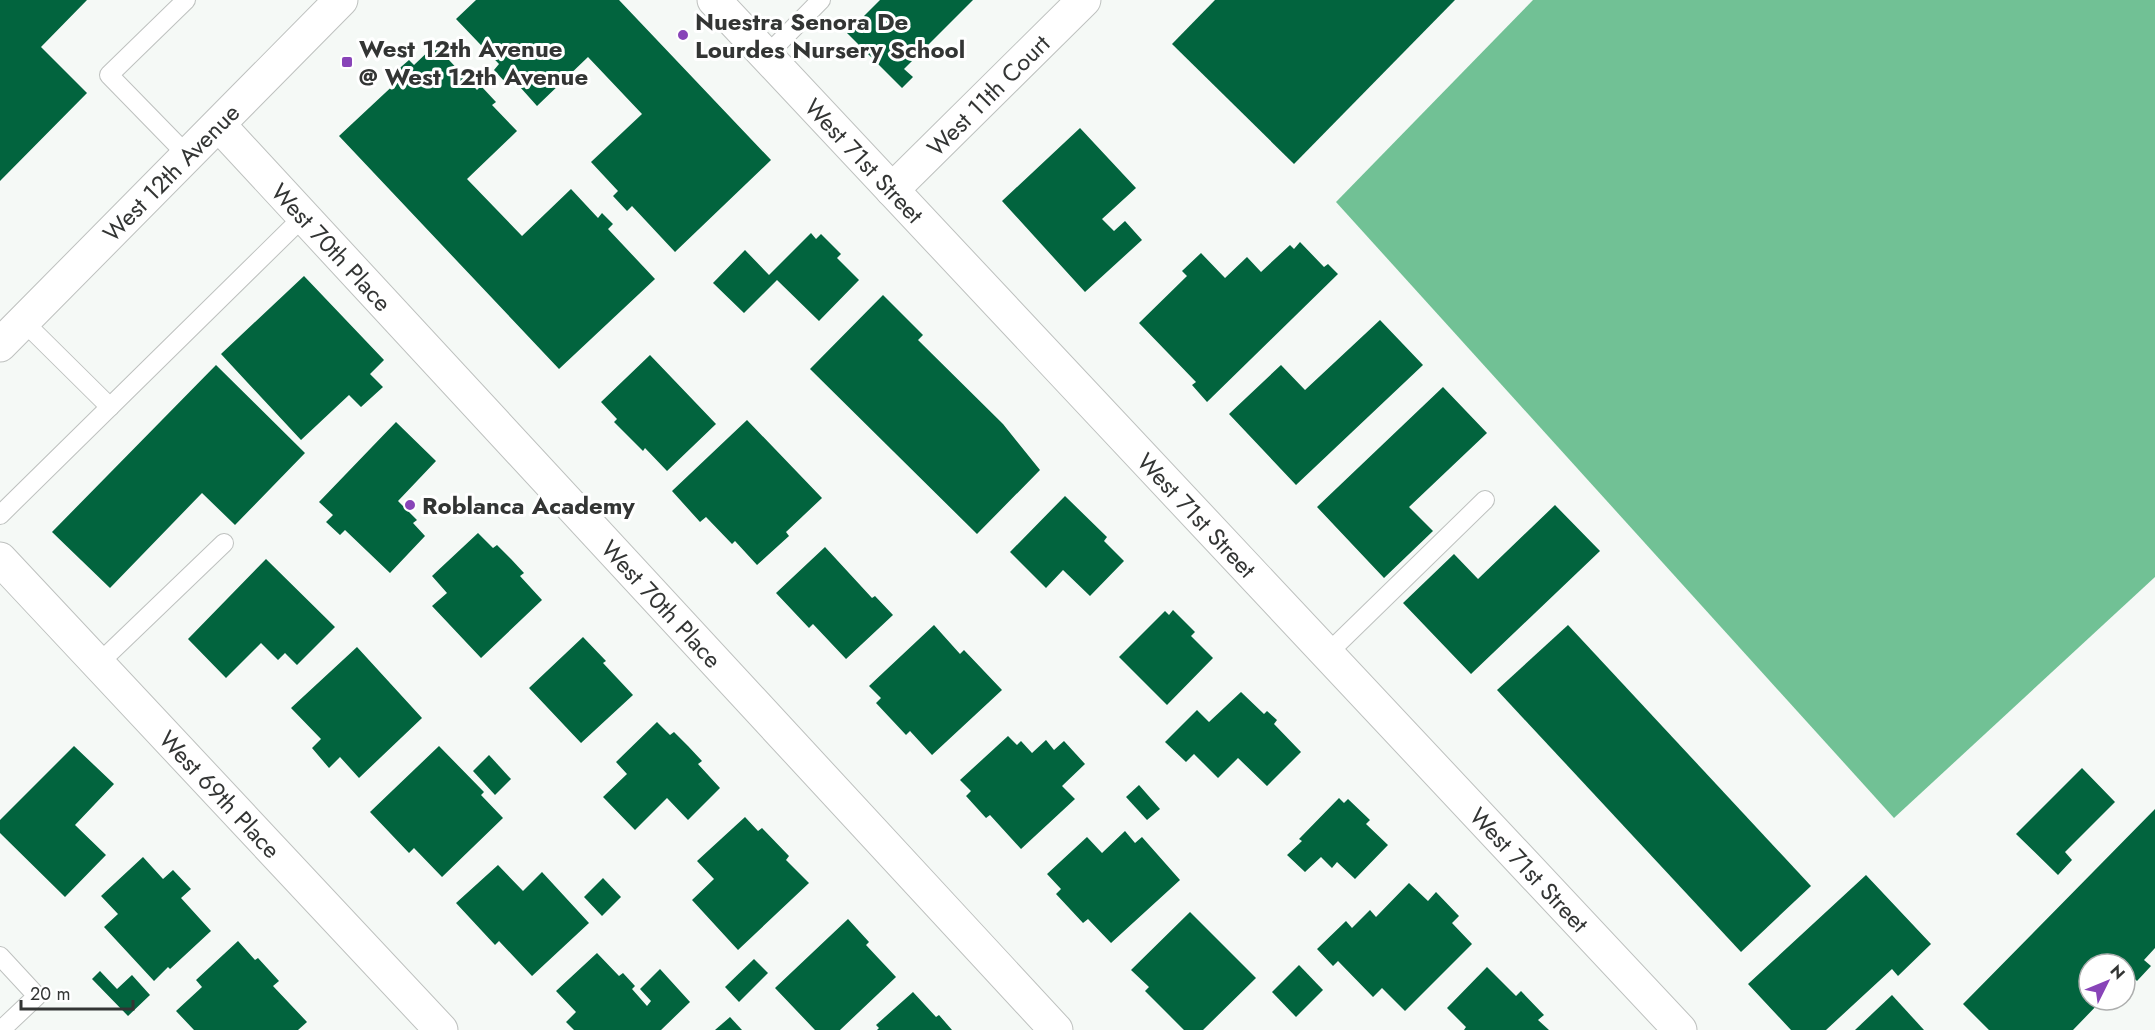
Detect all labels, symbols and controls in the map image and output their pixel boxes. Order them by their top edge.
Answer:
place label: Nuestra Senora De Lourdes Nursery School [695,4,965,67]
street label: West 11th Court [919,26,1057,164]
marker: Nuestra Senora De Lourdes Nursery School [676,28,690,42]
place label: West 12th Avenue @ West 12th Avenue [359,31,588,94]
marker: West 12th Avenue @ West 12th Avenue [340,55,354,69]
street label: West 71st Street [797,90,932,231]
street label: West 12th Avenue [94,95,247,249]
street label: West 70th Place [263,175,400,319]
street label: West 71st Street [1129,445,1265,586]
place label: Roblanca Academy [422,488,635,523]
marker: Roblanca Academy [403,498,417,512]
street label: West 70th Place [593,532,730,676]
street label: West 69th Place [151,722,289,866]
street label: West 71st Street [1462,799,1597,940]
north arrow [2077,952,2137,1012]
text: N [2105,960,2130,985]
scale bar [21,973,134,1011]
text: 20 m [30,981,70,1007]

